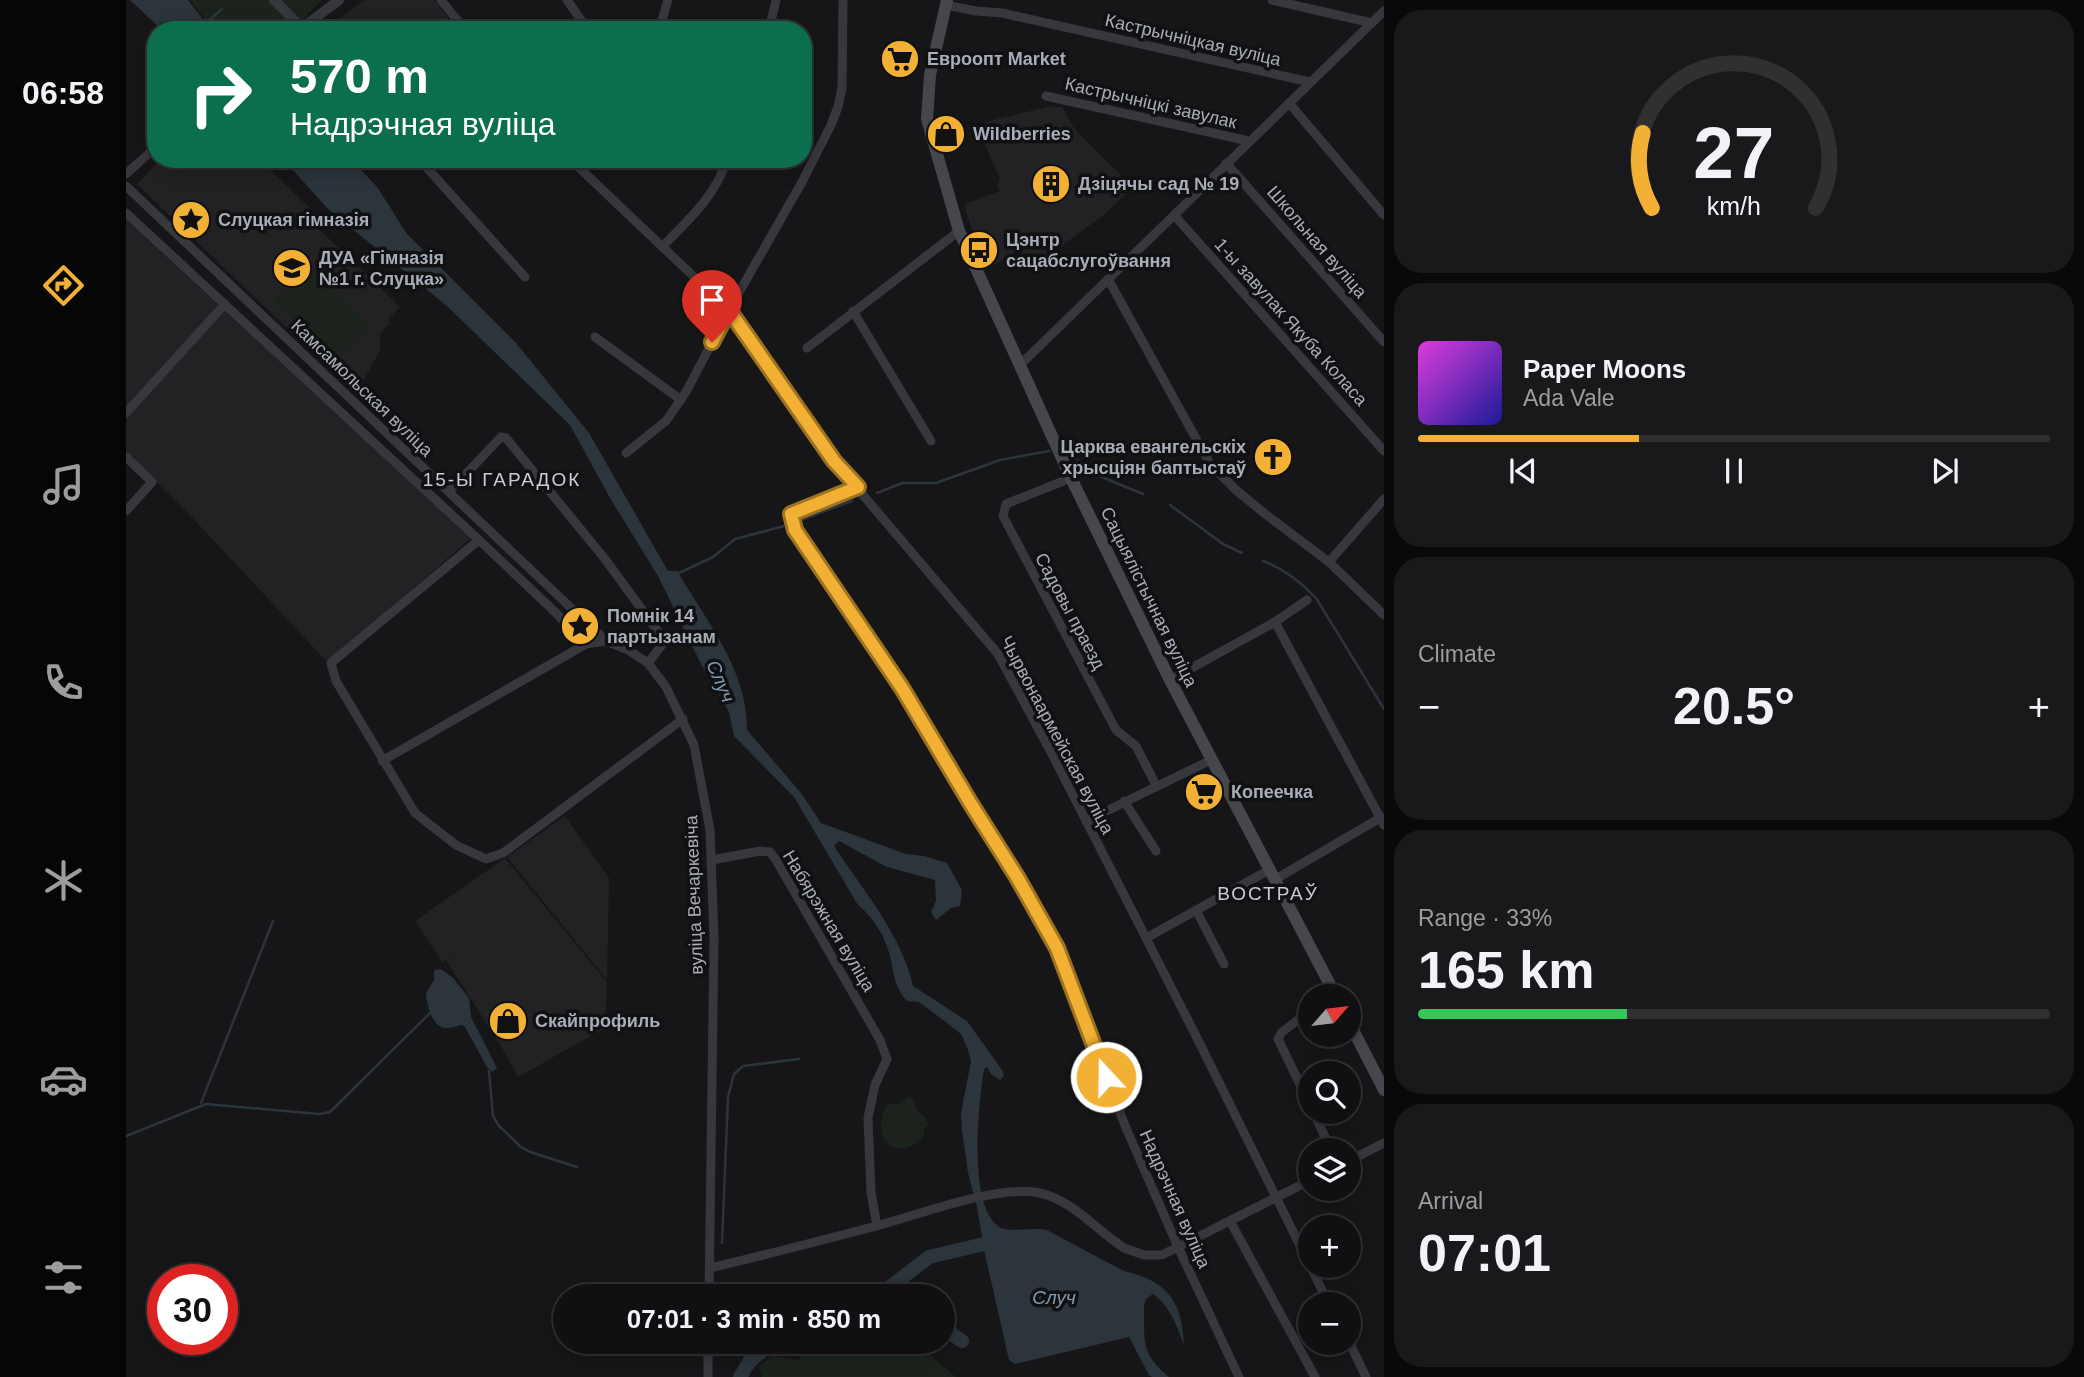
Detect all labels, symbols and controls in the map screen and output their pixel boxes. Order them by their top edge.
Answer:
street label: Кастрычніцкая вуліца [1103,10,1284,70]
supermarket icon: Евроопт Market [879,38,921,80]
icon: right [175,49,266,140]
text: 570 m [290,49,429,103]
place label: Евроопт Market [927,49,1066,69]
street label: Кастрычніцкі завулак [1063,74,1239,133]
text: 06:58 [22,75,104,111]
text: Надрэчная вуліца [290,106,556,142]
text: 27 [1694,112,1774,193]
shop icon: Wildberries [925,113,967,155]
place label: Wildberries [973,124,1071,144]
building icon: Дзіцячы сад № 19 [1030,163,1072,205]
place label: Дзіцячы сад № 19 [1078,174,1239,194]
street label: Школьная вуліца [1263,182,1372,303]
text: km/h [1707,192,1761,220]
place icon: Слуцкая гімназія [170,199,212,241]
place label: Слуцкая гімназія [218,210,369,230]
bus stop icon: Цэнтр сацабслугоўвання [958,229,1000,271]
place label: Цэнтр сацабслугоўвання [1006,230,1171,271]
street label: 1-ы завулак Якуба Коласа [1211,234,1372,410]
school or university icon: ДУА «Гімназія №1 г. Слуцка» [271,247,313,289]
place label: ДУА «Гімназія №1 г. Слуцка» [319,248,444,289]
icon: directions [39,261,88,310]
pin [682,270,742,342]
icon: arrive [693,281,731,319]
street label: Камсамольская вуліца [287,315,437,461]
text: Paper Moons [1523,354,1686,384]
text: Ada Vale [1523,385,1615,411]
church icon: Царква евангельскіх хрысціян баптыстаў [1252,436,1294,478]
place label: Царква евангельскіх хрысціян баптыстаў [1061,437,1246,478]
icon: previous [1504,452,1542,490]
icon: pause [1715,452,1753,490]
icon: next [1926,452,1964,490]
icon: music [39,460,88,509]
district label: 15-Ы ГАРАДОК [423,469,581,490]
street label: Сацыялістычная вуліца [1097,504,1202,691]
street label: Садовы праезд [1031,549,1109,673]
place icon: Помнік 14 партызанам [559,605,601,647]
place label: Помнік 14 партызанам [607,606,716,647]
street label: Чырвонаармейская вуліца [996,633,1118,838]
text: Climate [1418,641,1496,667]
water label: Случ [702,657,739,705]
icon: phone [39,658,88,707]
text: 20.5° [1673,677,1795,735]
text: − [1418,686,1440,728]
text: + [2028,686,2050,728]
supermarket icon: Копеечка [1183,771,1225,813]
place label: Копеечка [1231,782,1314,802]
street label: вуліца Вечаркевіча [681,814,707,975]
street label: Набярэжная вуліца [779,847,880,996]
icon: climate [39,856,88,905]
district label: ВОСТРАЎ [1217,883,1319,904]
text: Range · 33% [1418,905,1552,931]
text: 165 km [1418,941,1594,999]
north arrow [1298,984,1362,1046]
map controls [1298,984,1361,1355]
shop icon: Скайпрофиль [487,1000,529,1042]
place label: Скайпрофиль [535,1011,660,1031]
position arrow [1069,1040,1143,1114]
icon: car [39,1055,88,1104]
button: search [1298,1061,1361,1124]
street label: Надрэчная вуліца [1135,1127,1215,1272]
button: layers [1298,1138,1361,1201]
text: Arrival [1418,1188,1483,1214]
button: + [1298,1215,1361,1278]
text: 07:01 [1418,1224,1551,1282]
icon: filters [39,1253,88,1302]
speed limit sign: 30 [147,1264,238,1355]
water label: Случ [1032,1287,1076,1308]
button: − [1298,1292,1361,1355]
text: 07:01 · 3 min · 850 m [627,1304,881,1334]

